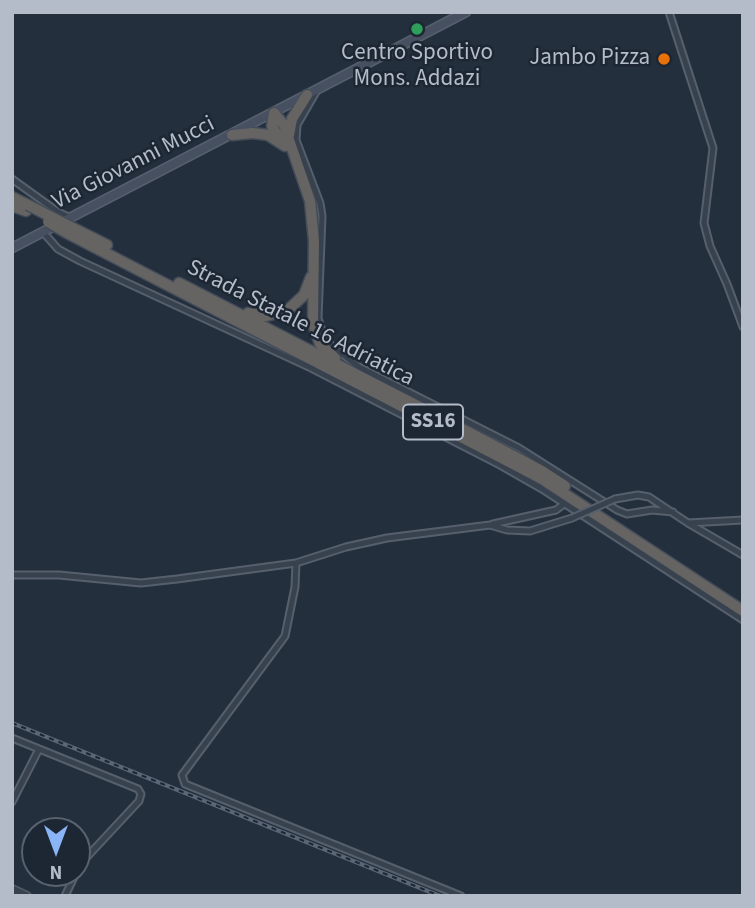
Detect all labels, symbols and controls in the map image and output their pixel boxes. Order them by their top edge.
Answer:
marker: Centro Sportivo Mons. Addazi [409,21,425,37]
place label: Centro Sportivo Mons. Addazi [341,40,493,94]
place label: Jambo Pizza [529,45,650,73]
marker: Jambo Pizza [656,51,672,67]
street label: Via Giovanni Mucci [48,111,220,217]
street label: Strada Statale 16 Adriatica [182,255,418,393]
road number: SS16 [403,404,463,440]
north arrow [21,817,91,887]
text: N [50,858,62,885]

